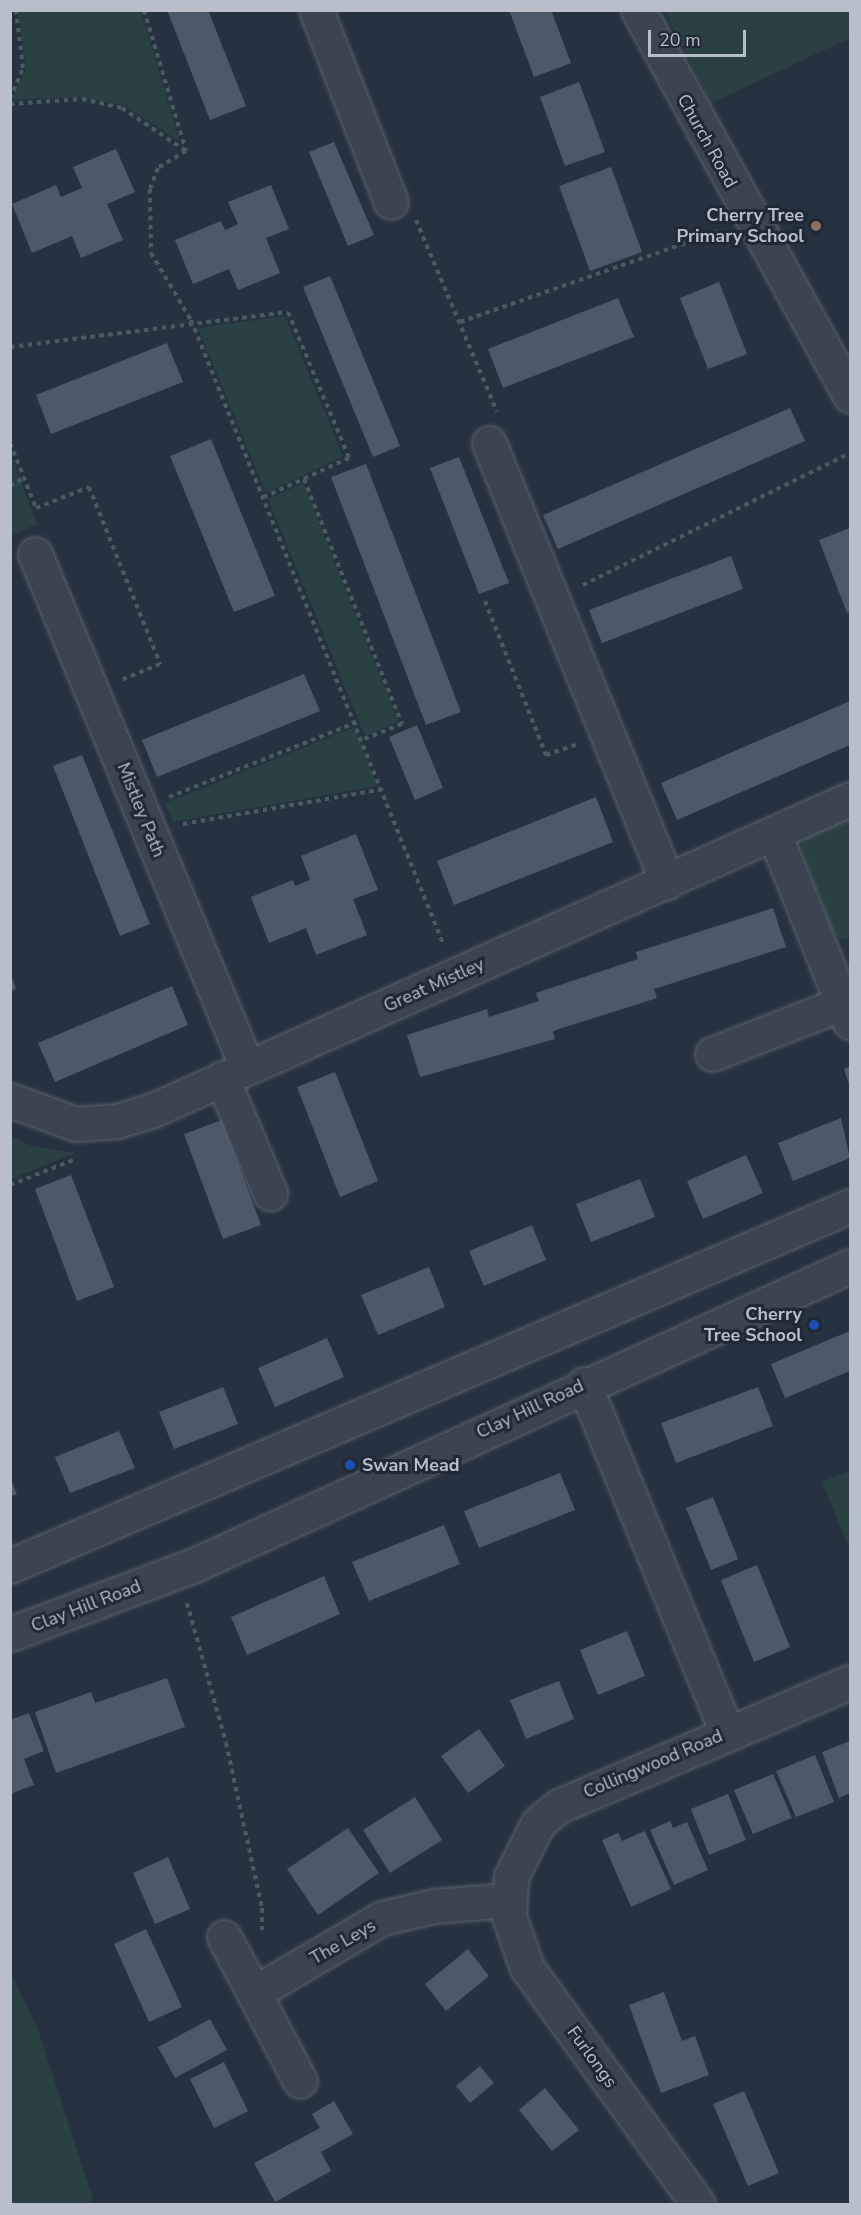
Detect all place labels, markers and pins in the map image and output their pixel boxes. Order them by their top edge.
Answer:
place label: Cherry Tree Primary School [676,205,804,248]
marker: Cherry Tree Primary School [809,219,823,233]
place label: Cherry Tree School [704,1304,802,1346]
marker: Cherry Tree School [807,1318,821,1332]
place label: Swan Mead [362,1454,460,1476]
marker: Swan Mead [343,1458,357,1472]

